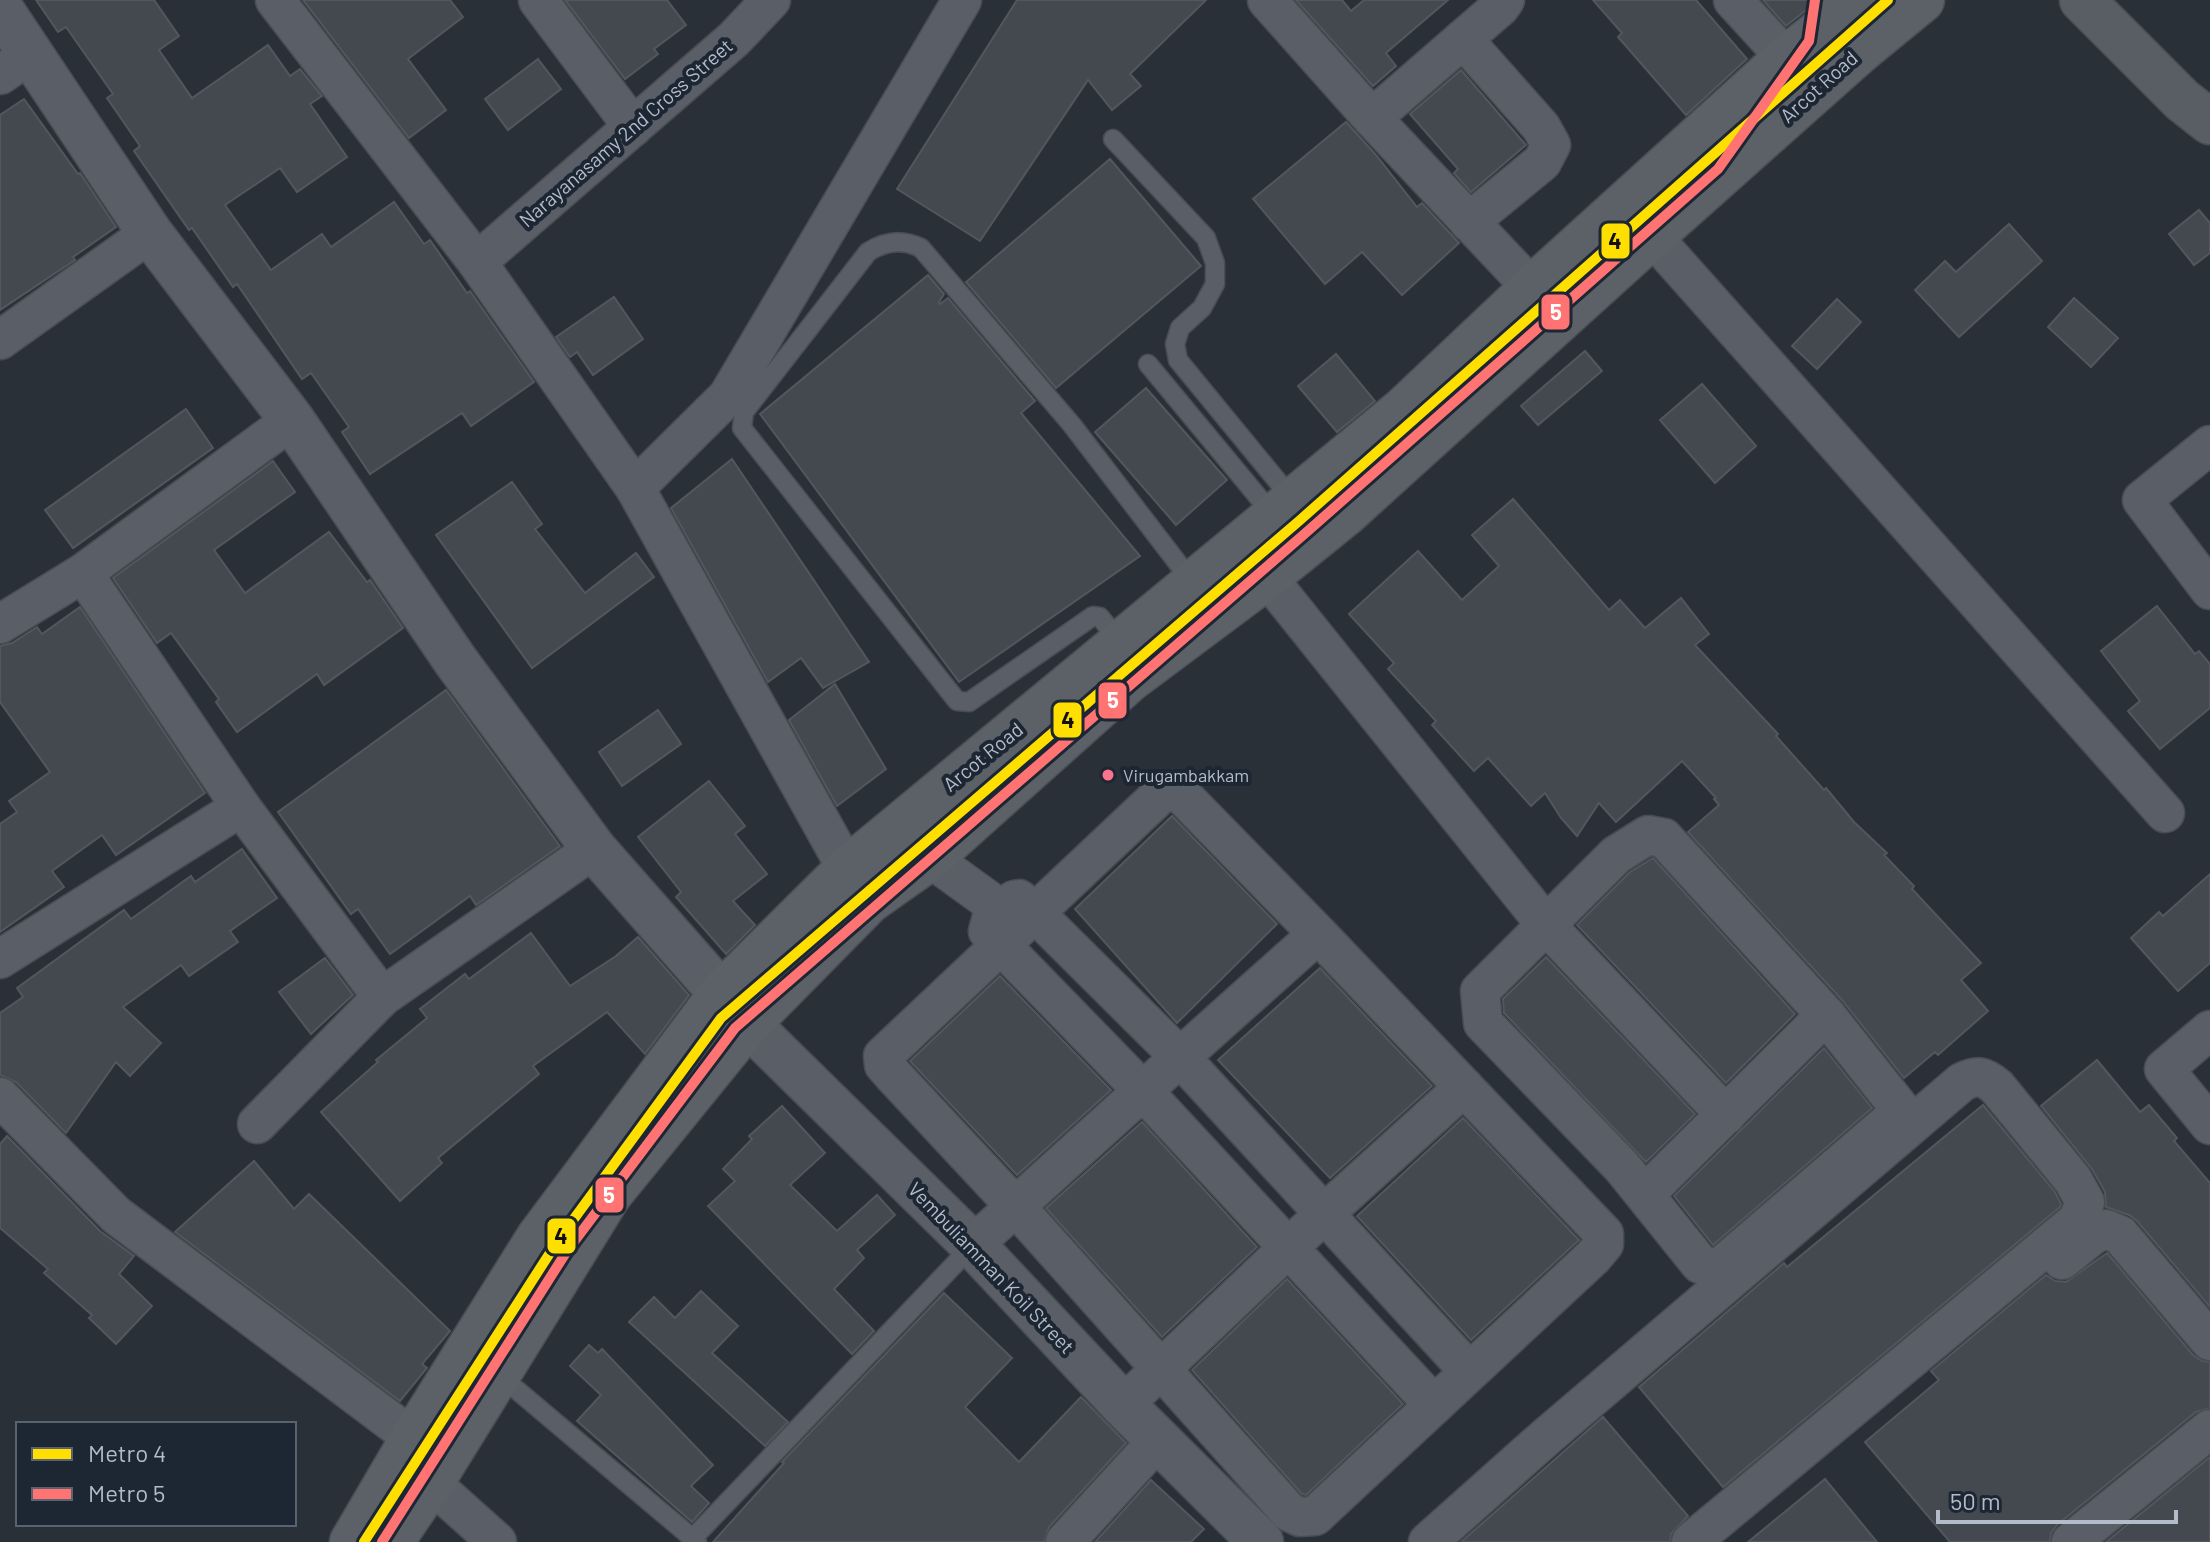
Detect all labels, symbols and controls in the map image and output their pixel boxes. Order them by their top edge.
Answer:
street label: Narayanasamy 2nd Cross Street [514,33,737,231]
street label: Arcot Road [1775,45,1862,127]
line badge: 4 [1600,222,1631,260]
text: 4 [1608,227,1622,253]
line badge: 5 [1540,293,1571,331]
text: 5 [1550,298,1562,324]
line badge: 5 [1097,681,1128,720]
text: 5 [1107,686,1119,712]
line badge: 4 [1052,701,1083,739]
text: 4 [1061,706,1075,732]
street label: Arcot Road [938,717,1027,796]
place label: Virugambakkam [1123,764,1249,786]
marker: Virugambakkam [1100,767,1116,783]
line badge: 5 [594,1176,625,1214]
street label: Vembuliamman Koil Street [904,1177,1080,1358]
text: 5 [603,1181,615,1207]
line badge: 4 [546,1217,577,1255]
text: 4 [554,1222,568,1248]
legend [16,1422,296,1526]
text: Metro 4 [88,1438,166,1467]
scale bar [1938,1474,2176,1524]
text: Metro 5 [88,1478,165,1507]
text: 50 m [1950,1486,2001,1515]

